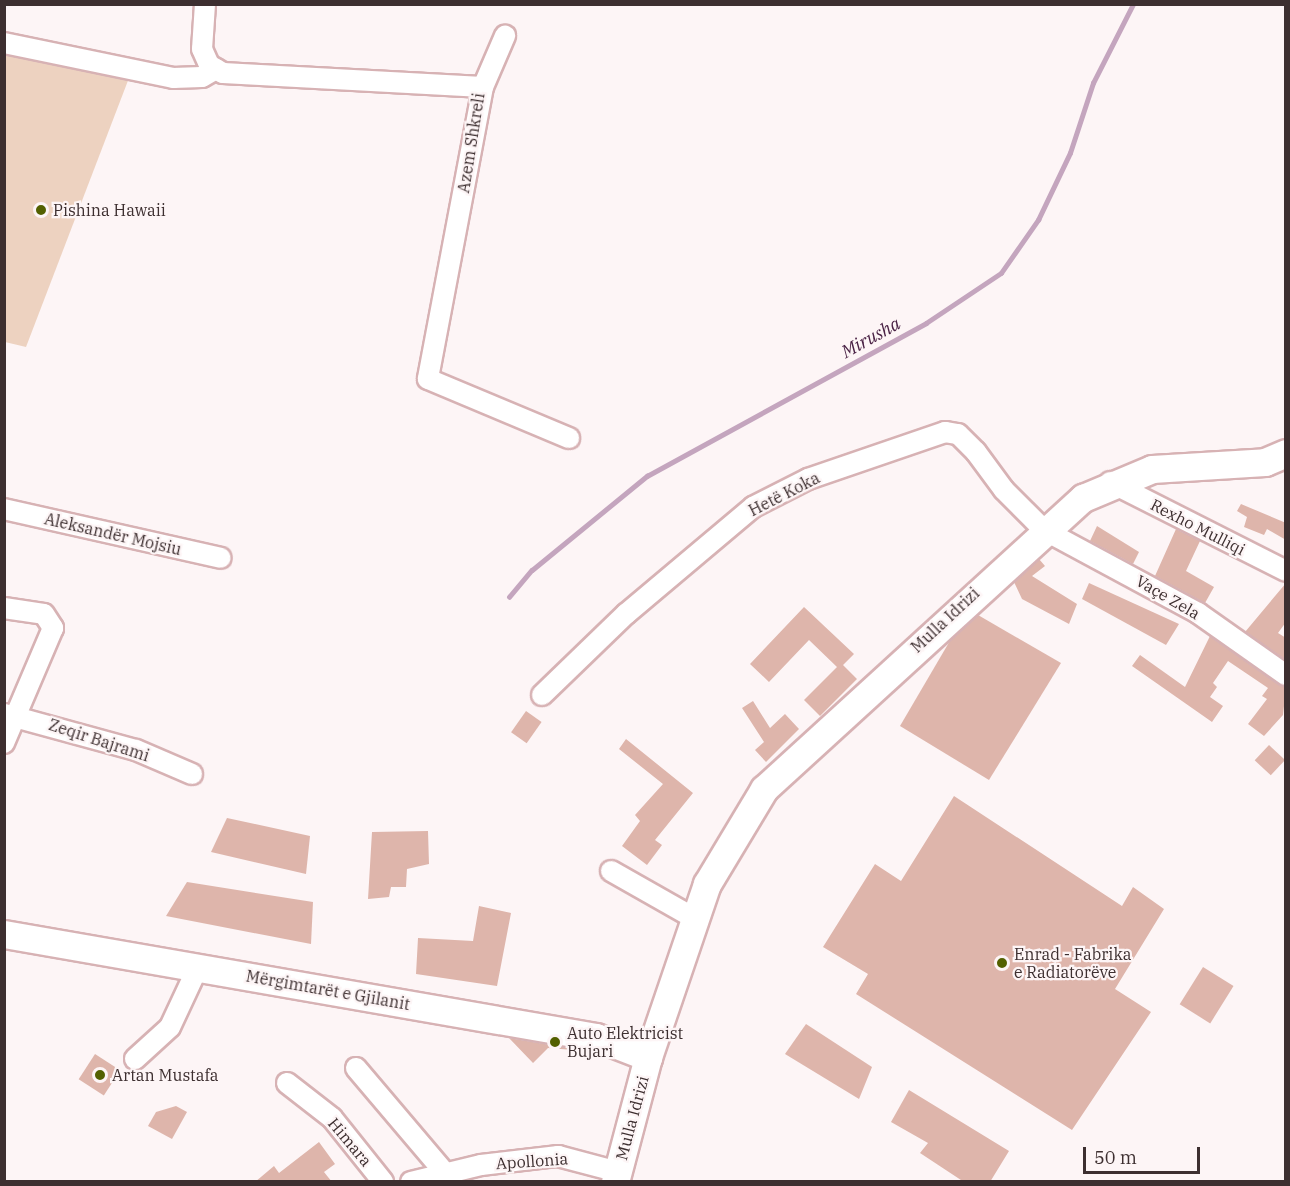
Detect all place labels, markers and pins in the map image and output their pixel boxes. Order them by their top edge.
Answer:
place label: Pishina Hawaii [53,200,166,220]
marker: Pishina Hawaii [34,203,48,217]
place label: Enrad - Fabrika e Radiatorëve [1014,944,1131,982]
marker: Enrad - Fabrika e Radiatorëve [995,956,1009,970]
place label: Auto Elektricist Bujari [567,1023,683,1061]
marker: Auto Elektricist Bujari [548,1035,562,1049]
place label: Artan Mustafa [112,1065,219,1085]
marker: Artan Mustafa [93,1068,107,1082]

